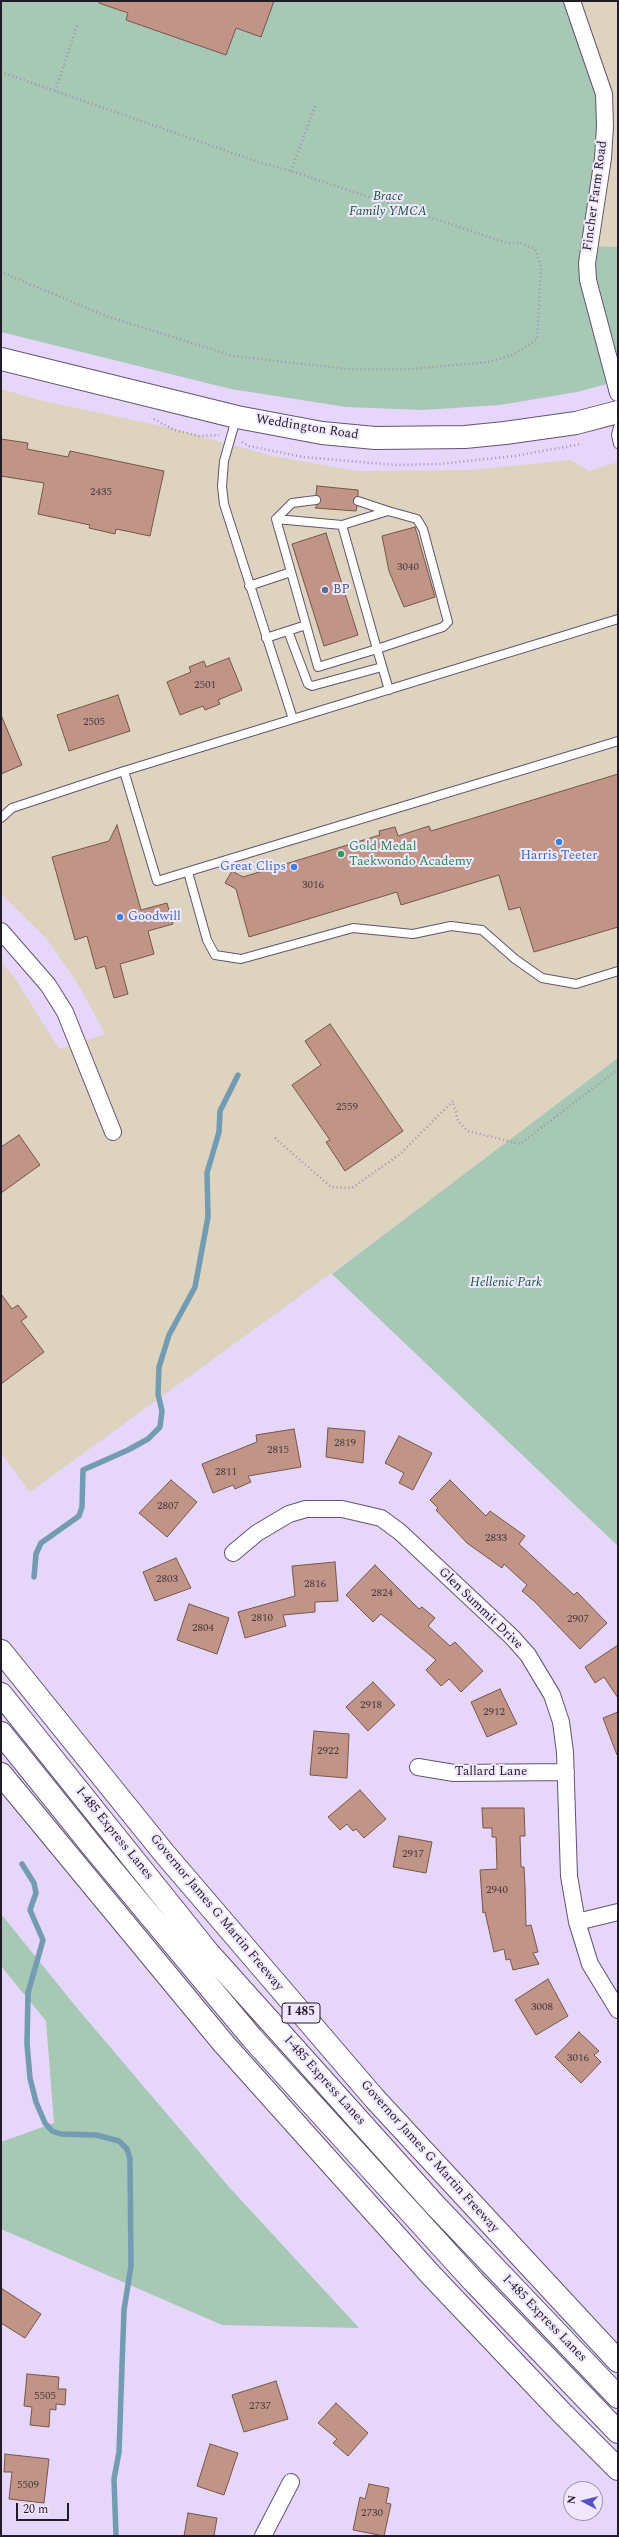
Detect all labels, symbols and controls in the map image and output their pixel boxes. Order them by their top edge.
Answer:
street label: Fincher Farm Road [581,140,611,252]
park label: Brace Family YMCA [349,189,427,220]
street label: Weddington Road [255,412,359,444]
house number: 2435 [90,486,112,500]
house number: 3040 [397,561,419,575]
place label: BP [333,582,350,598]
marker: BP [320,585,330,595]
house number: 2501 [194,679,216,693]
house number: 2505 [83,716,105,730]
marker: Harris Teeter [554,837,564,847]
place label: Gold Medal Taekwondo Academy [349,839,472,870]
place label: Harris Teeter [521,848,597,864]
marker: Gold Medal Taekwondo Academy [336,849,346,859]
place label: Great Clips [220,859,286,875]
marker: Great Clips [289,862,299,872]
house number: 3016 [302,879,324,893]
place label: Goodwill [128,909,181,925]
marker: Goodwill [115,912,125,922]
house number: 2559 [336,1101,358,1115]
park label: Hellenic Park [470,1275,542,1291]
house number: 2819 [334,1437,356,1451]
house number: 2815 [267,1444,289,1458]
house number: 2811 [215,1466,237,1480]
house number: 2807 [157,1500,179,1514]
house number: 2833 [485,1532,507,1546]
street label: Glen Summit Drive [435,1565,525,1653]
house number: 2803 [156,1573,178,1587]
house number: 2816 [304,1578,326,1592]
house number: 2824 [371,1587,393,1601]
house number: 2810 [251,1612,273,1626]
house number: 2907 [567,1613,589,1627]
house number: 2804 [192,1622,214,1636]
house number: 2918 [360,1699,382,1713]
house number: 2912 [483,1706,505,1720]
house number: 2922 [317,1745,339,1759]
street label: Tallard Lane [455,1764,527,1780]
street label: I-485 Express Lanes [72,1784,156,1884]
street label: Governor James G Martin Freeway [146,1832,286,1994]
house number: 2917 [402,1848,424,1862]
house number: 2940 [486,1884,508,1898]
house number: 3008 [531,2001,553,2015]
road number: I 485 [282,2003,320,2023]
street label: I-485 Express Lanes [280,2033,368,2129]
house number: 3016 [567,2052,589,2066]
street label: Governor James G Martin Freeway [356,2078,502,2236]
street label: I-485 Express Lanes [499,2272,589,2366]
house number: 5505 [34,2390,56,2404]
house number: 2737 [249,2400,271,2414]
house number: 5509 [17,2479,39,2493]
north arrow [563,2481,603,2521]
text: N [563,2494,581,2505]
scale bar [18,2495,71,2521]
text: 20 m [23,2500,48,2519]
house number: 2730 [361,2507,383,2521]

